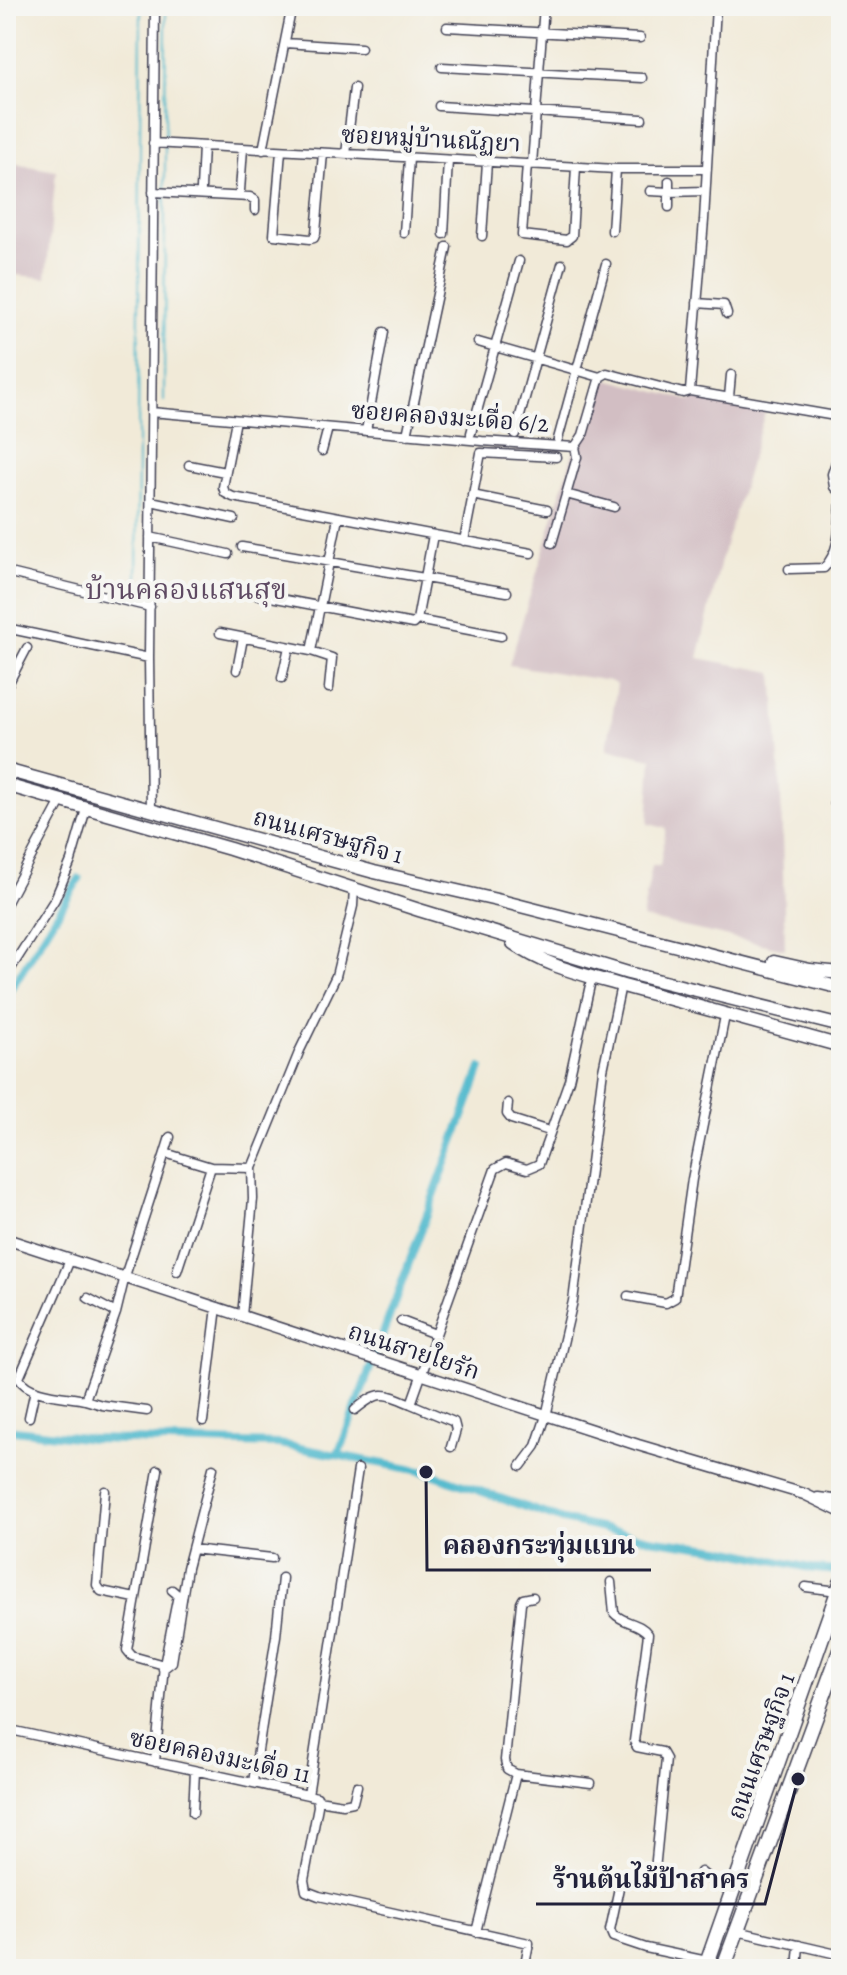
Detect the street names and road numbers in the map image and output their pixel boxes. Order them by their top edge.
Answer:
street label: ซอยหมู่บ้านณัฏยา [340,118,522,160]
street label: ซอยคลองมะเดื่อ 6/2 [350,392,550,440]
street label: ถนนเศรษฐกิจ 1 [250,801,406,871]
street label: ถนนสายใยรัก [344,1313,485,1387]
street label: ถนนเศรษฐกิจ 1 [720,1668,802,1824]
street label: ซอยคลองมะเดื่อ 11 [127,1719,314,1791]

